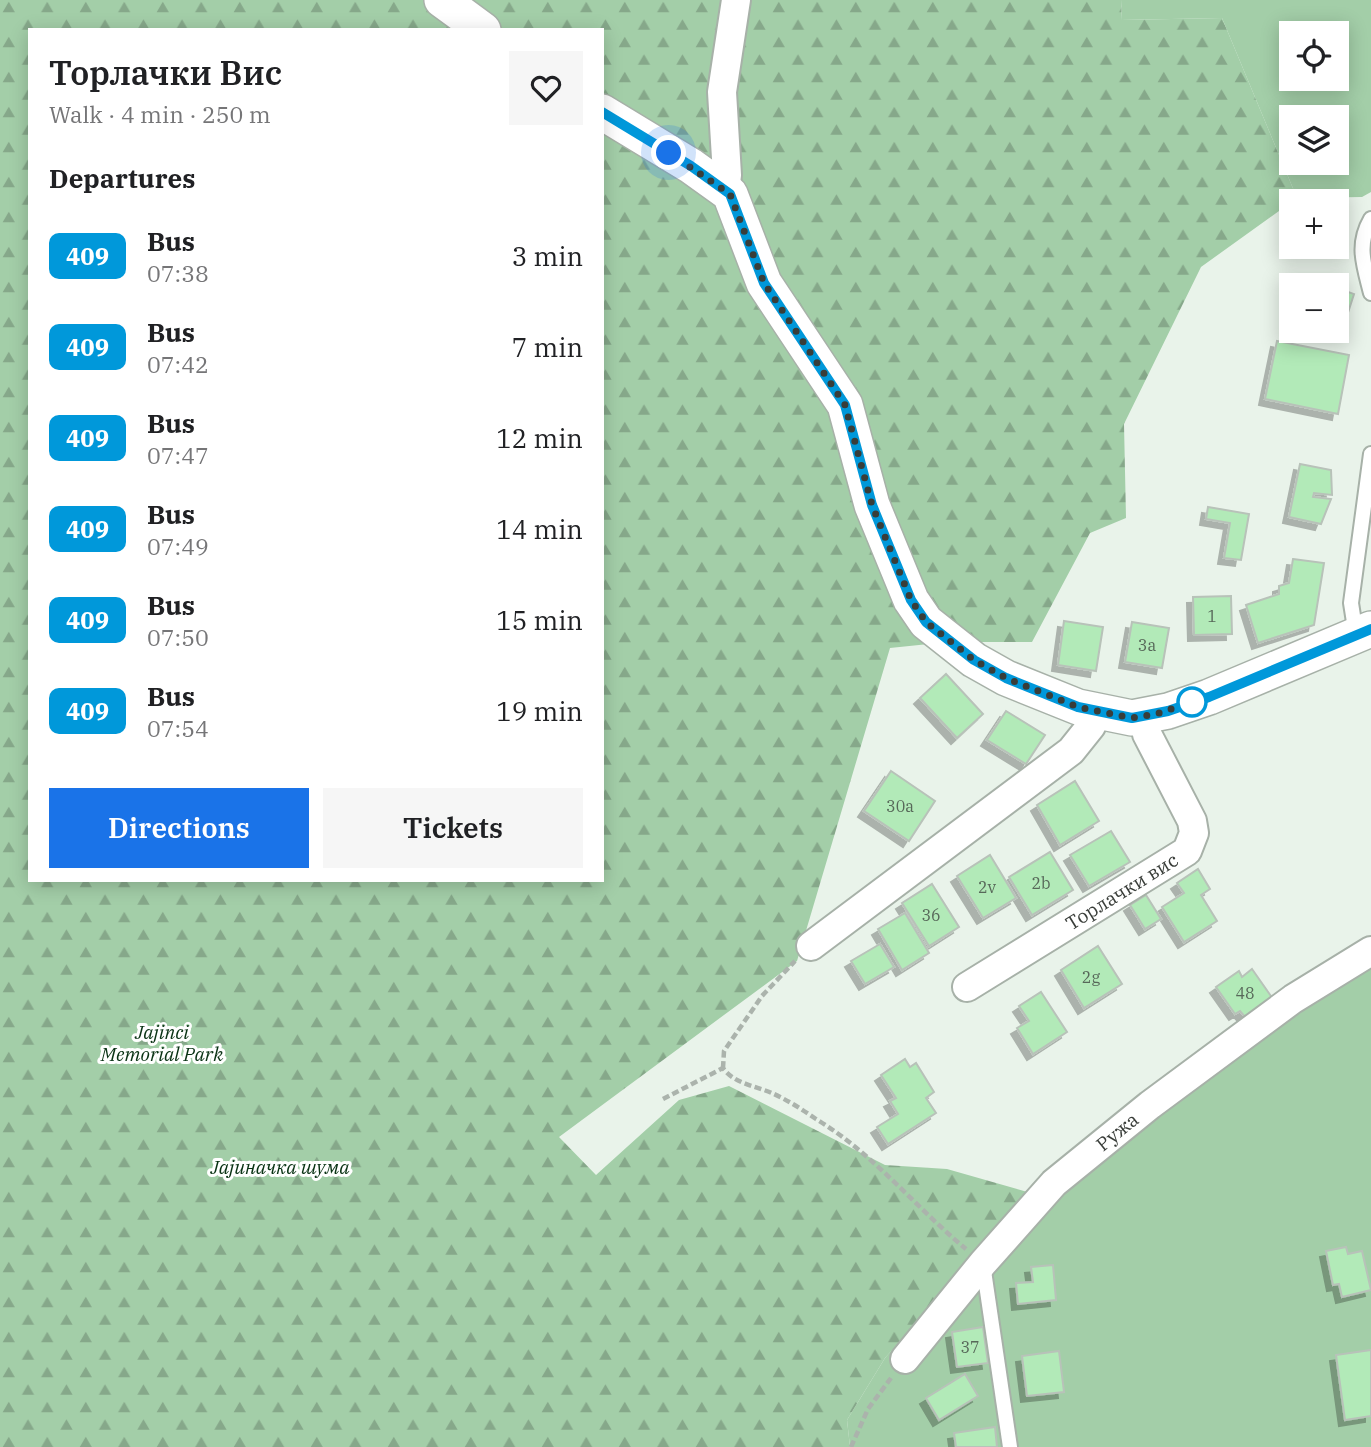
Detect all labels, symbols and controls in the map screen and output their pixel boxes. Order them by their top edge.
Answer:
map controls [1279,21,1349,343]
button: locate [1279,21,1349,91]
text: Торлачки Вис [49,51,282,94]
button: heart [509,51,583,125]
text: Walk · 4 min · 250 m [49,99,271,129]
button: layers [1279,105,1349,175]
your location [651,135,686,170]
text: Departures [49,161,195,195]
button: + [1279,189,1349,259]
text: Bus [147,224,195,258]
text: 3 min [512,239,583,273]
text: 409 [66,240,109,272]
text: 07:38 [147,258,209,288]
button: − [1279,273,1349,343]
text: Bus [147,315,195,349]
text: 7 min [512,330,583,364]
text: 409 [66,331,109,363]
text: 07:42 [147,349,209,379]
text: Bus [147,406,195,440]
text: 12 min [496,421,583,455]
text: 409 [66,422,109,454]
text: 07:47 [147,440,209,470]
text: Bus [147,497,195,531]
text: 14 min [496,512,583,546]
text: 409 [66,513,109,545]
text: 07:49 [147,531,209,561]
text: Bus [147,588,195,622]
text: 15 min [496,603,583,637]
text: 409 [66,604,109,636]
house number: 1 [1207,606,1217,626]
text: 07:50 [147,622,209,652]
house number: 3a [1138,635,1156,655]
text: Bus [147,679,195,713]
unlabelled marker [1177,687,1207,717]
text: 19 min [496,694,583,728]
text: 409 [66,695,109,727]
text: 07:54 [147,713,209,743]
button: Directions [49,788,309,868]
button: Tickets [323,788,583,868]
house number: 30a [886,796,914,816]
street label: Торлачки вис [1061,847,1183,935]
house number: 2b [1031,873,1051,893]
house number: 2v [978,877,997,897]
house number: 36 [921,905,941,925]
house number: 2g [1082,967,1100,987]
house number: 48 [1235,983,1255,1003]
park label: Jajinci Memorial Park [100,1020,224,1066]
street label: Ружа [1091,1107,1143,1156]
park label: Јајиначка шума [209,1155,350,1179]
house number: 37 [960,1337,980,1357]

